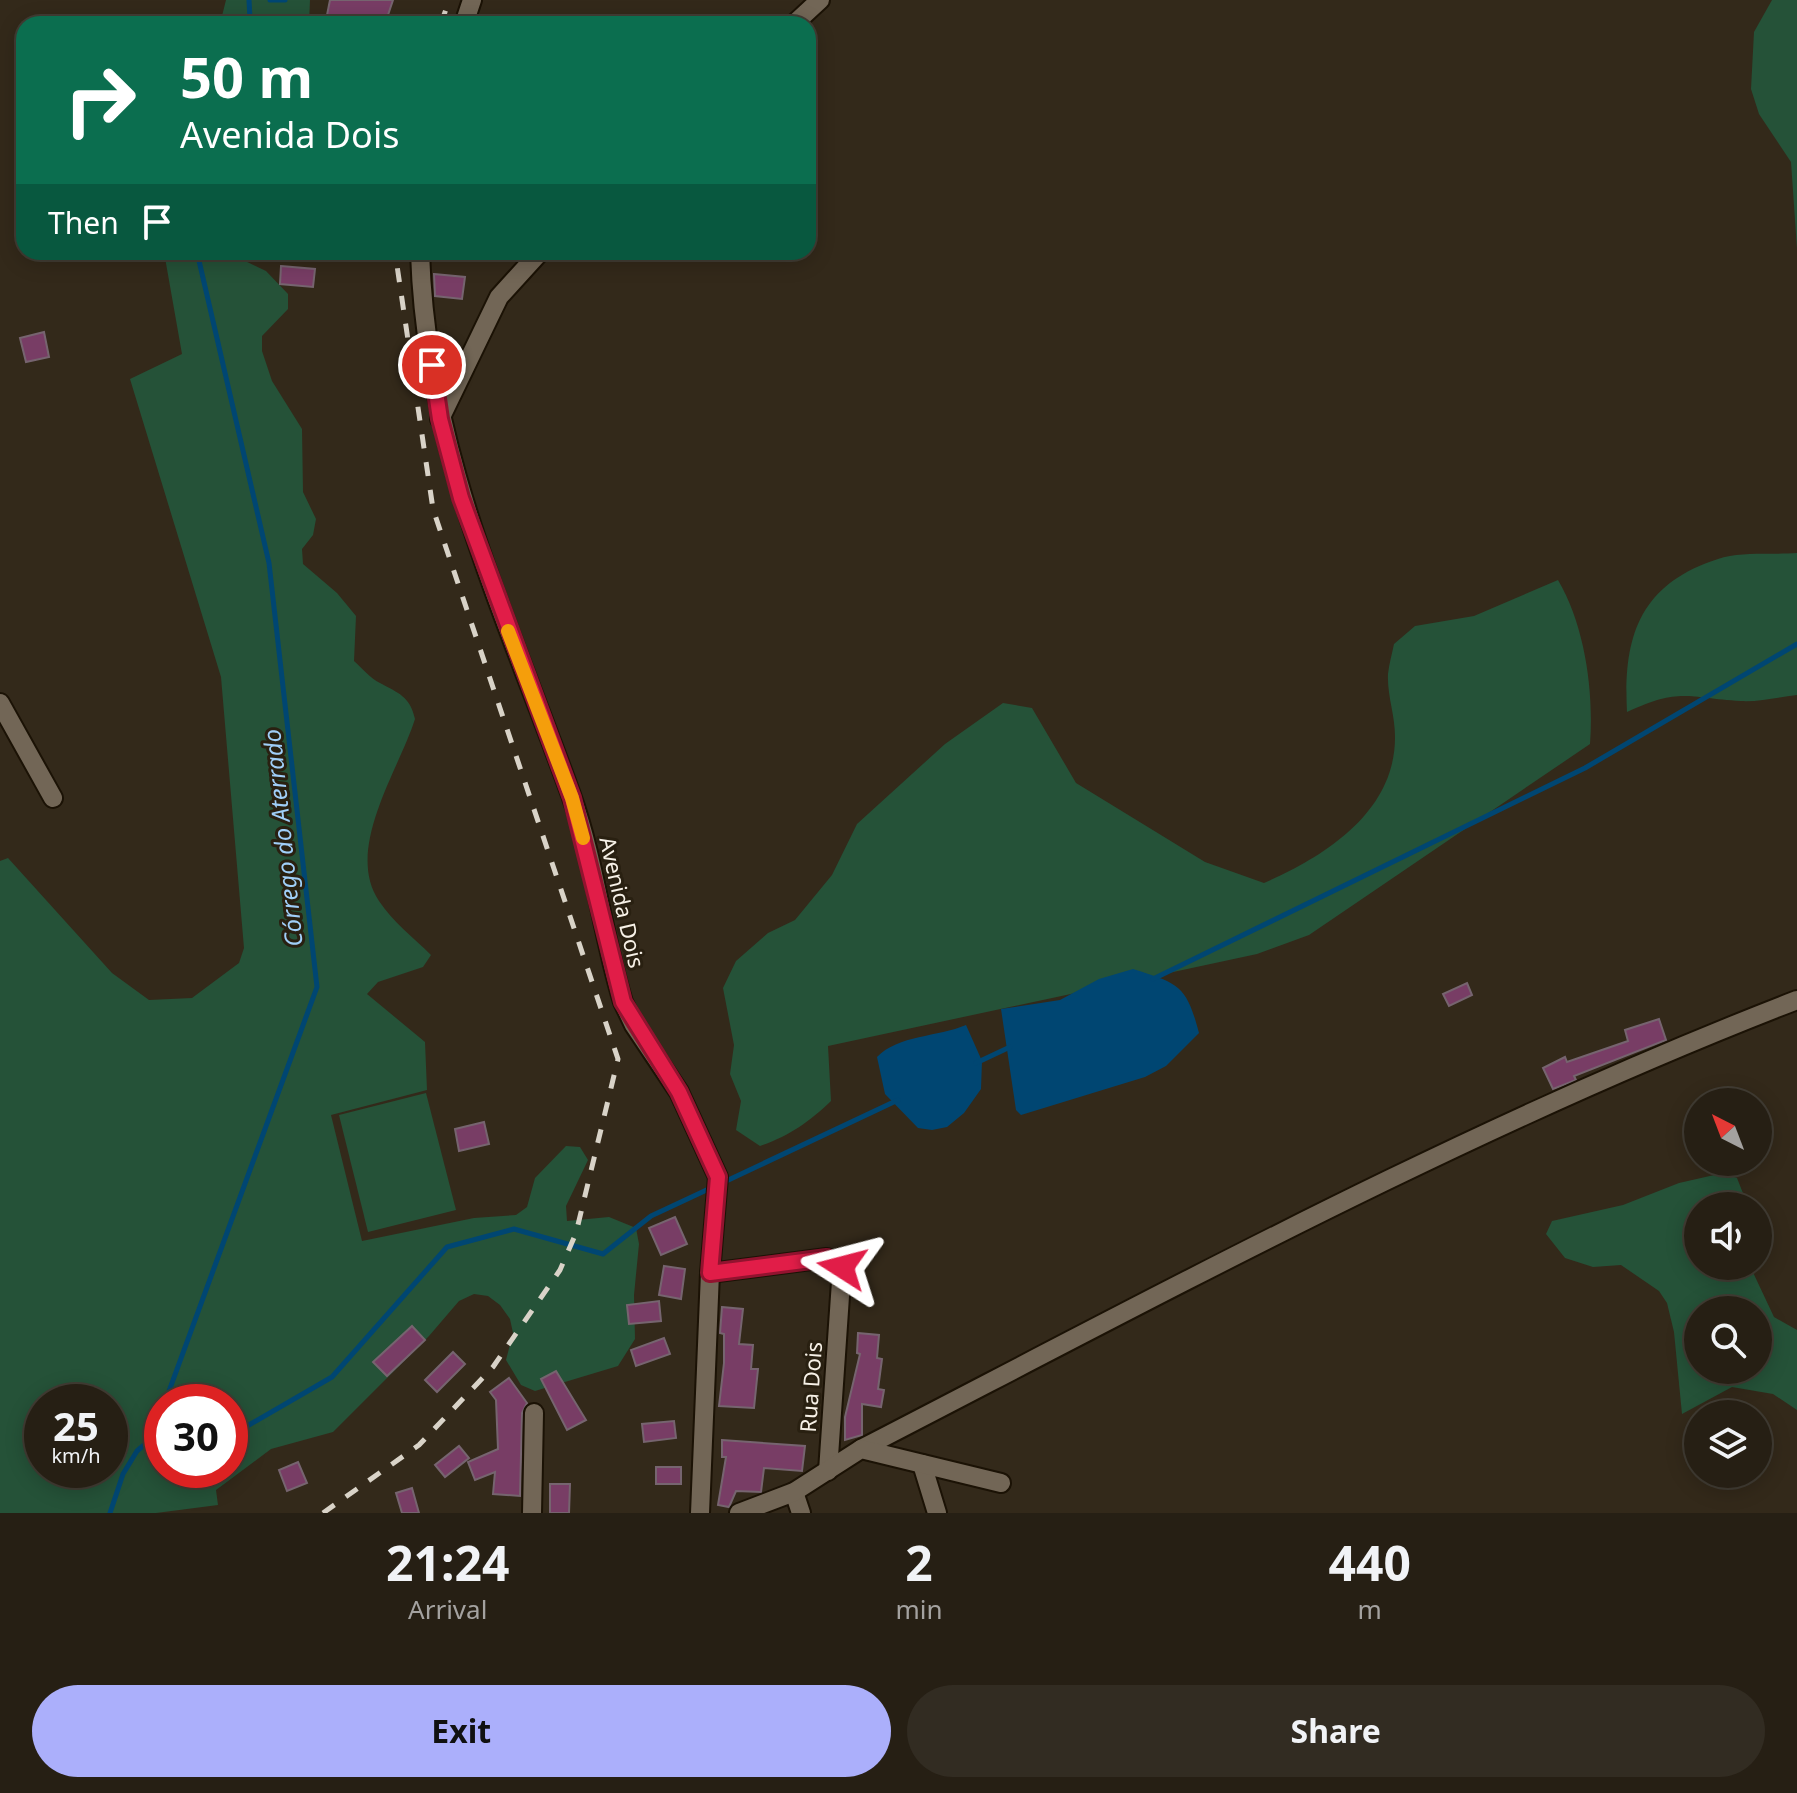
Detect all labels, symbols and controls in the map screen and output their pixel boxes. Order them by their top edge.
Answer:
text: 50 m [180,38,313,114]
icon: right [48,48,152,152]
text: Avenida Dois [180,110,399,159]
icon: arrive [135,200,179,244]
text: Then [48,202,119,243]
pin [398,331,466,399]
icon: arrive [410,343,454,387]
water label: Córrego do Aterrado [254,728,310,948]
street label: Avenida Dois [593,833,653,971]
north arrow [1684,1088,1772,1176]
map controls [1684,1088,1772,1488]
button: sound [1684,1192,1772,1280]
position arrow [800,1225,884,1309]
button: search [1684,1296,1772,1384]
street label: Rua Dois [792,1341,828,1433]
speed limit sign: 30 [144,1384,248,1488]
text: 25 [53,1398,99,1453]
button: layers [1684,1400,1772,1488]
text: km/h [51,1442,101,1469]
text: 21:24 [386,1530,509,1595]
text: 2 [905,1530,933,1595]
text: 440 [1329,1530,1411,1595]
text: Arrival [408,1591,487,1627]
text: min [895,1591,943,1627]
text: m [1358,1591,1382,1627]
button: Exit [32,1685,891,1777]
button: Share [907,1685,1765,1777]

